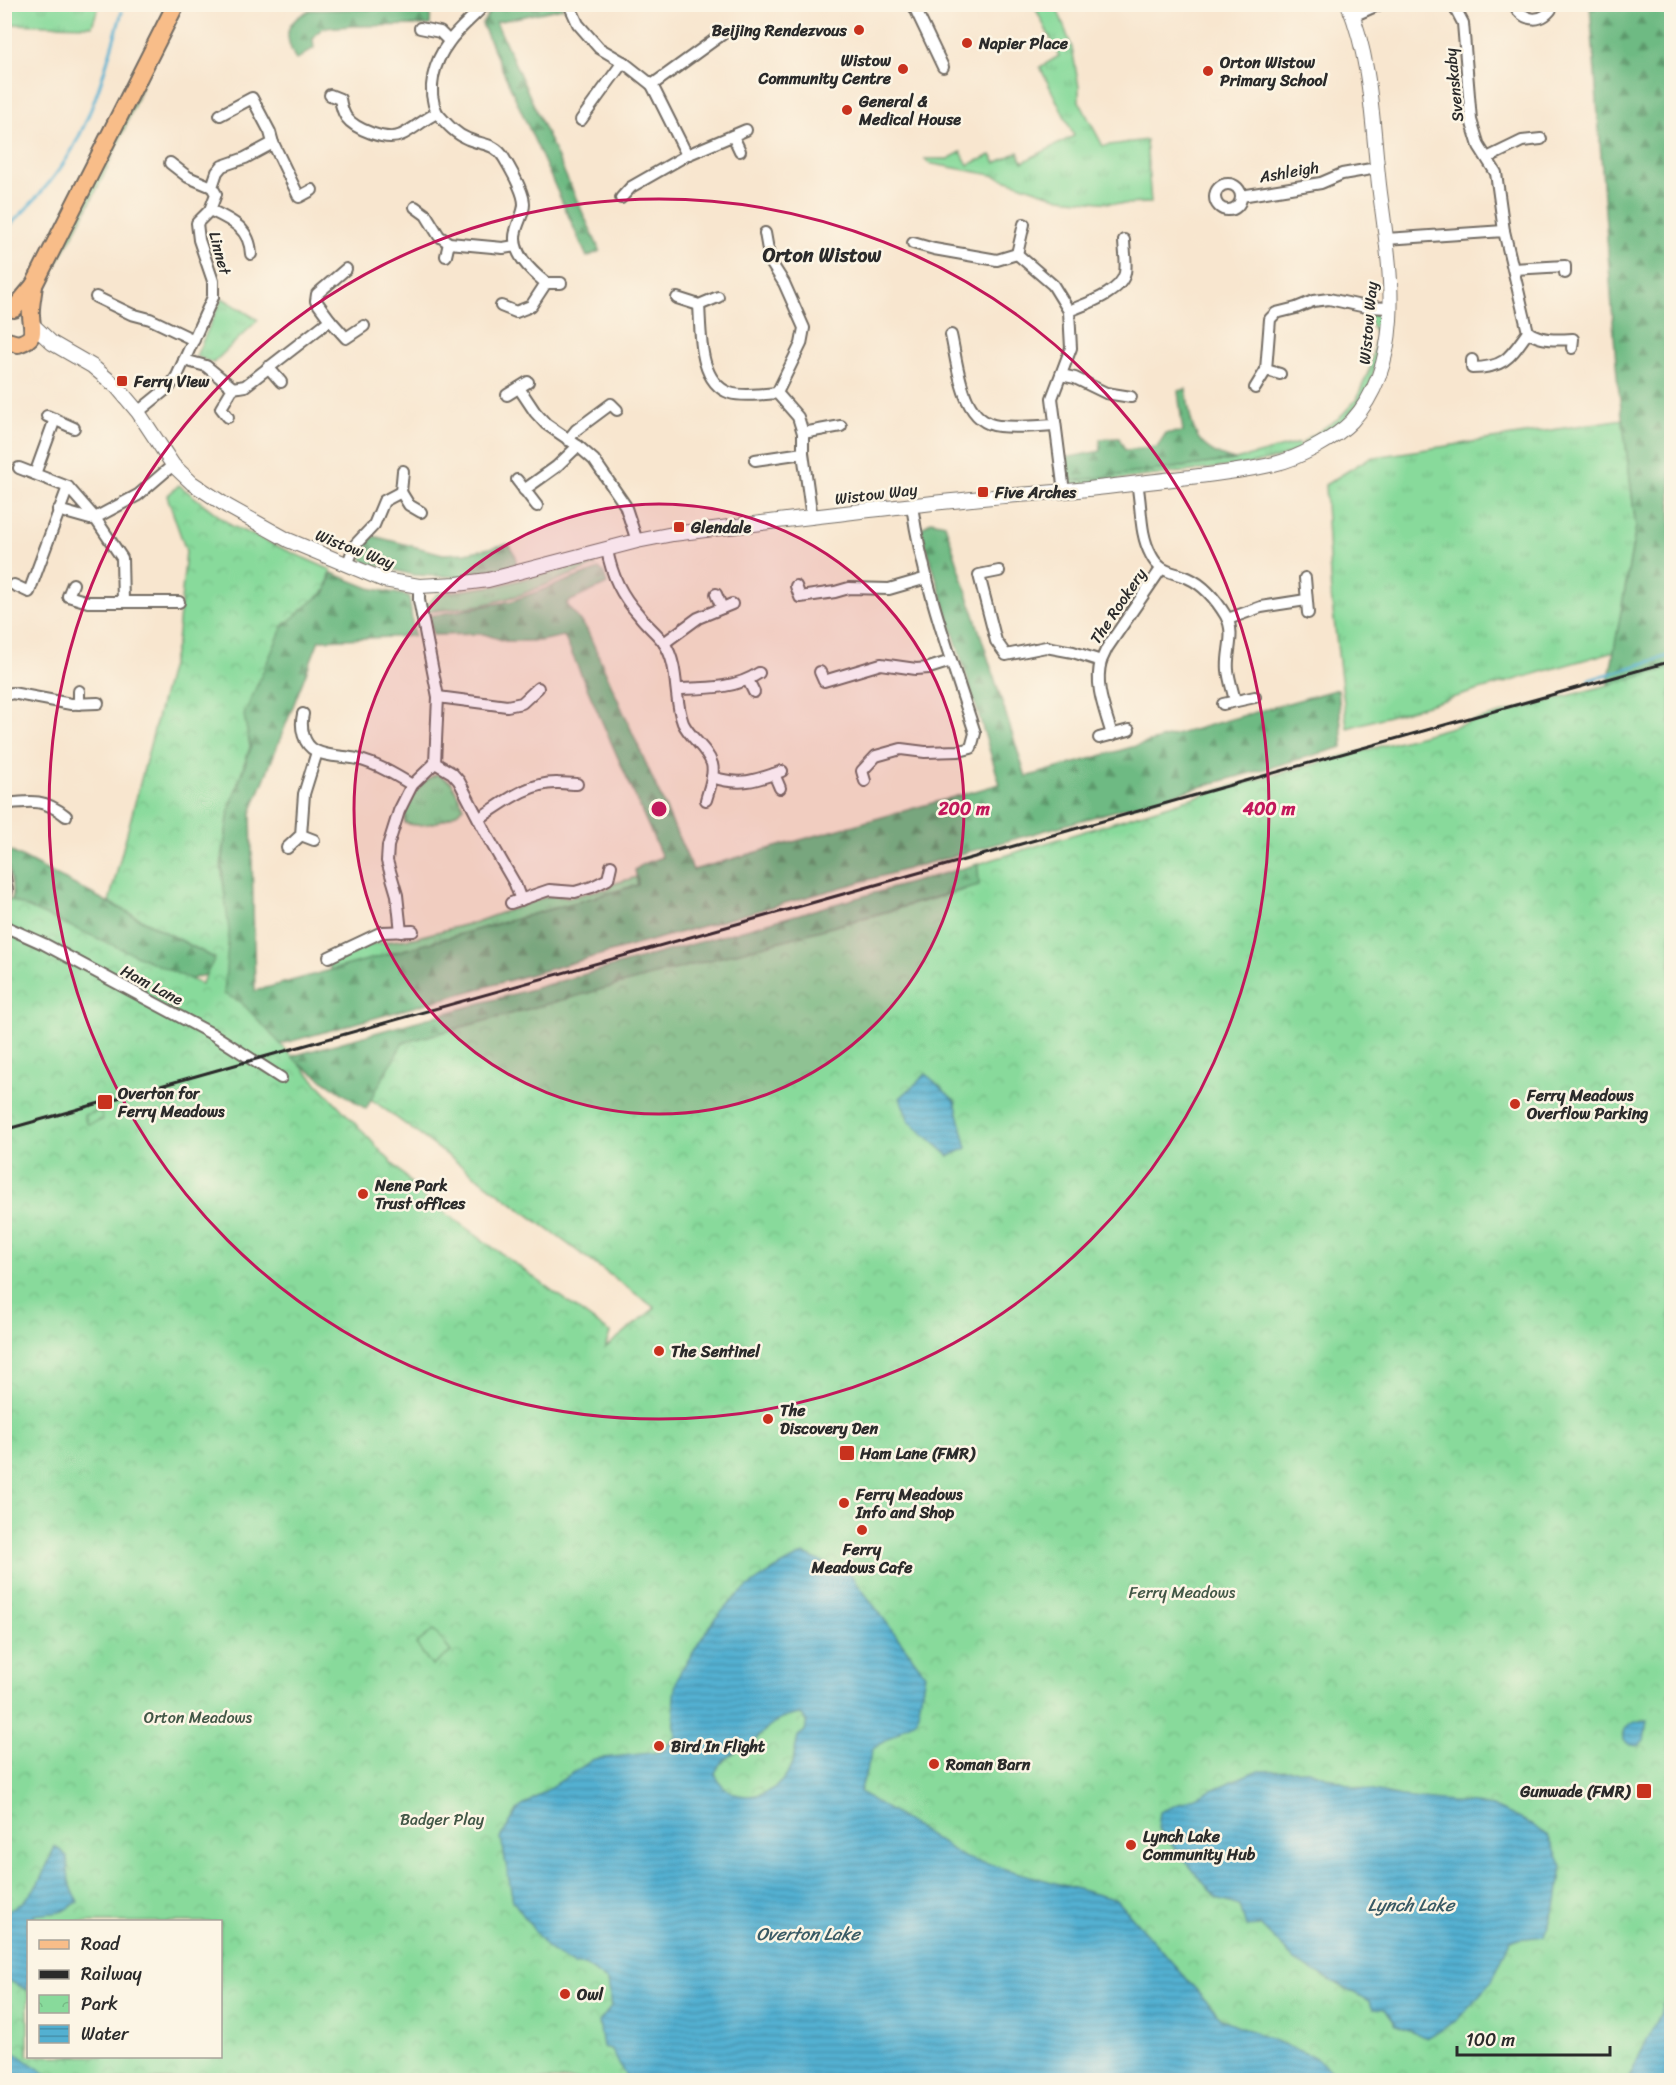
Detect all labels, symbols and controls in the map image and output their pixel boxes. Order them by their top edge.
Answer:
place label: Beijing Rendezvous [712,16,848,45]
marker: Beijing Rendezvous [852,23,866,37]
place label: Napier Place [978,29,1069,58]
marker: Napier Place [960,36,974,50]
place label: Wistow Community Centre [758,46,892,93]
street label: Svenskaby [1436,46,1472,123]
place label: Orton Wistow Primary School [1219,48,1329,95]
marker: Wistow Community Centre [896,62,910,76]
marker: Orton Wistow Primary School [1201,64,1215,78]
place label: General & Medical House [858,87,961,134]
marker: General & Medical House [840,103,854,117]
street label: Ashleigh [1256,153,1321,192]
street label: Linnet [200,228,240,278]
district label: Orton Wistow [763,238,882,273]
street label: Wistow Way [1350,280,1386,366]
place label: Ferry View [133,367,210,396]
marker: Ferry View [115,374,129,388]
street label: Wistow Way [833,474,920,513]
place label: Five Arches [994,478,1077,507]
marker: Five Arches [976,485,990,499]
place label: Glendale [690,513,751,542]
marker: Glendale [672,520,686,534]
street label: Wistow Way [311,521,400,578]
street label: The Rookery [1082,561,1155,650]
text: 200 m [937,793,990,825]
text: 400 m [1242,793,1295,825]
centre of rings [649,799,669,819]
street label: Ham Lane [115,956,189,1014]
place label: Overton for Ferry Meadows [117,1079,225,1126]
place label: Ferry Meadows Overflow Parking [1526,1081,1648,1128]
marker: Overton for Ferry Meadows [96,1093,114,1111]
marker: Ferry Meadows Overflow Parking [1508,1097,1522,1111]
place label: Nene Park Trust offices [374,1171,466,1218]
marker: Nene Park Trust offices [356,1187,370,1201]
place label: The Sentinel [671,1337,761,1366]
marker: The Sentinel [652,1344,666,1358]
place label: The Discovery Den [780,1396,878,1443]
marker: The Discovery Den [761,1412,775,1426]
place label: Ham Lane (FMR) [859,1439,976,1468]
marker: Ham Lane (FMR) [838,1444,856,1462]
place label: Ferry Meadows Info and Shop [855,1480,963,1527]
marker: Ferry Meadows Info and Shop [837,1496,851,1510]
marker: Ferry Meadows Cafe [855,1523,869,1537]
place label: Ferry Meadows Cafe [811,1535,913,1582]
park label: Ferry Meadows [1129,1578,1236,1607]
park label: Orton Meadows [144,1703,253,1732]
place label: Bird In Flight [671,1732,765,1761]
marker: Bird In Flight [652,1739,666,1753]
place label: Roman Barn [945,1750,1031,1779]
marker: Roman Barn [927,1757,941,1771]
place label: Gunwade (FMR) [1519,1777,1631,1806]
marker: Gunwade (FMR) [1635,1782,1653,1800]
park label: Badger Play [400,1805,485,1834]
place label: Lynch Lake Community Hub [1142,1822,1256,1869]
marker: Lynch Lake Community Hub [1124,1838,1138,1852]
water label: Lynch Lake [1368,1889,1456,1921]
water label: Overton Lake [756,1918,862,1950]
legend [27,1920,222,2058]
text: Road [81,1928,121,1960]
text: Railway [81,1958,143,1990]
place label: Owl [576,1980,604,2009]
marker: Owl [558,1987,572,2001]
text: Park [81,1988,118,2020]
text: Water [81,2018,130,2050]
scale bar [1457,2019,1610,2057]
text: 100 m [1466,2024,1515,2056]

